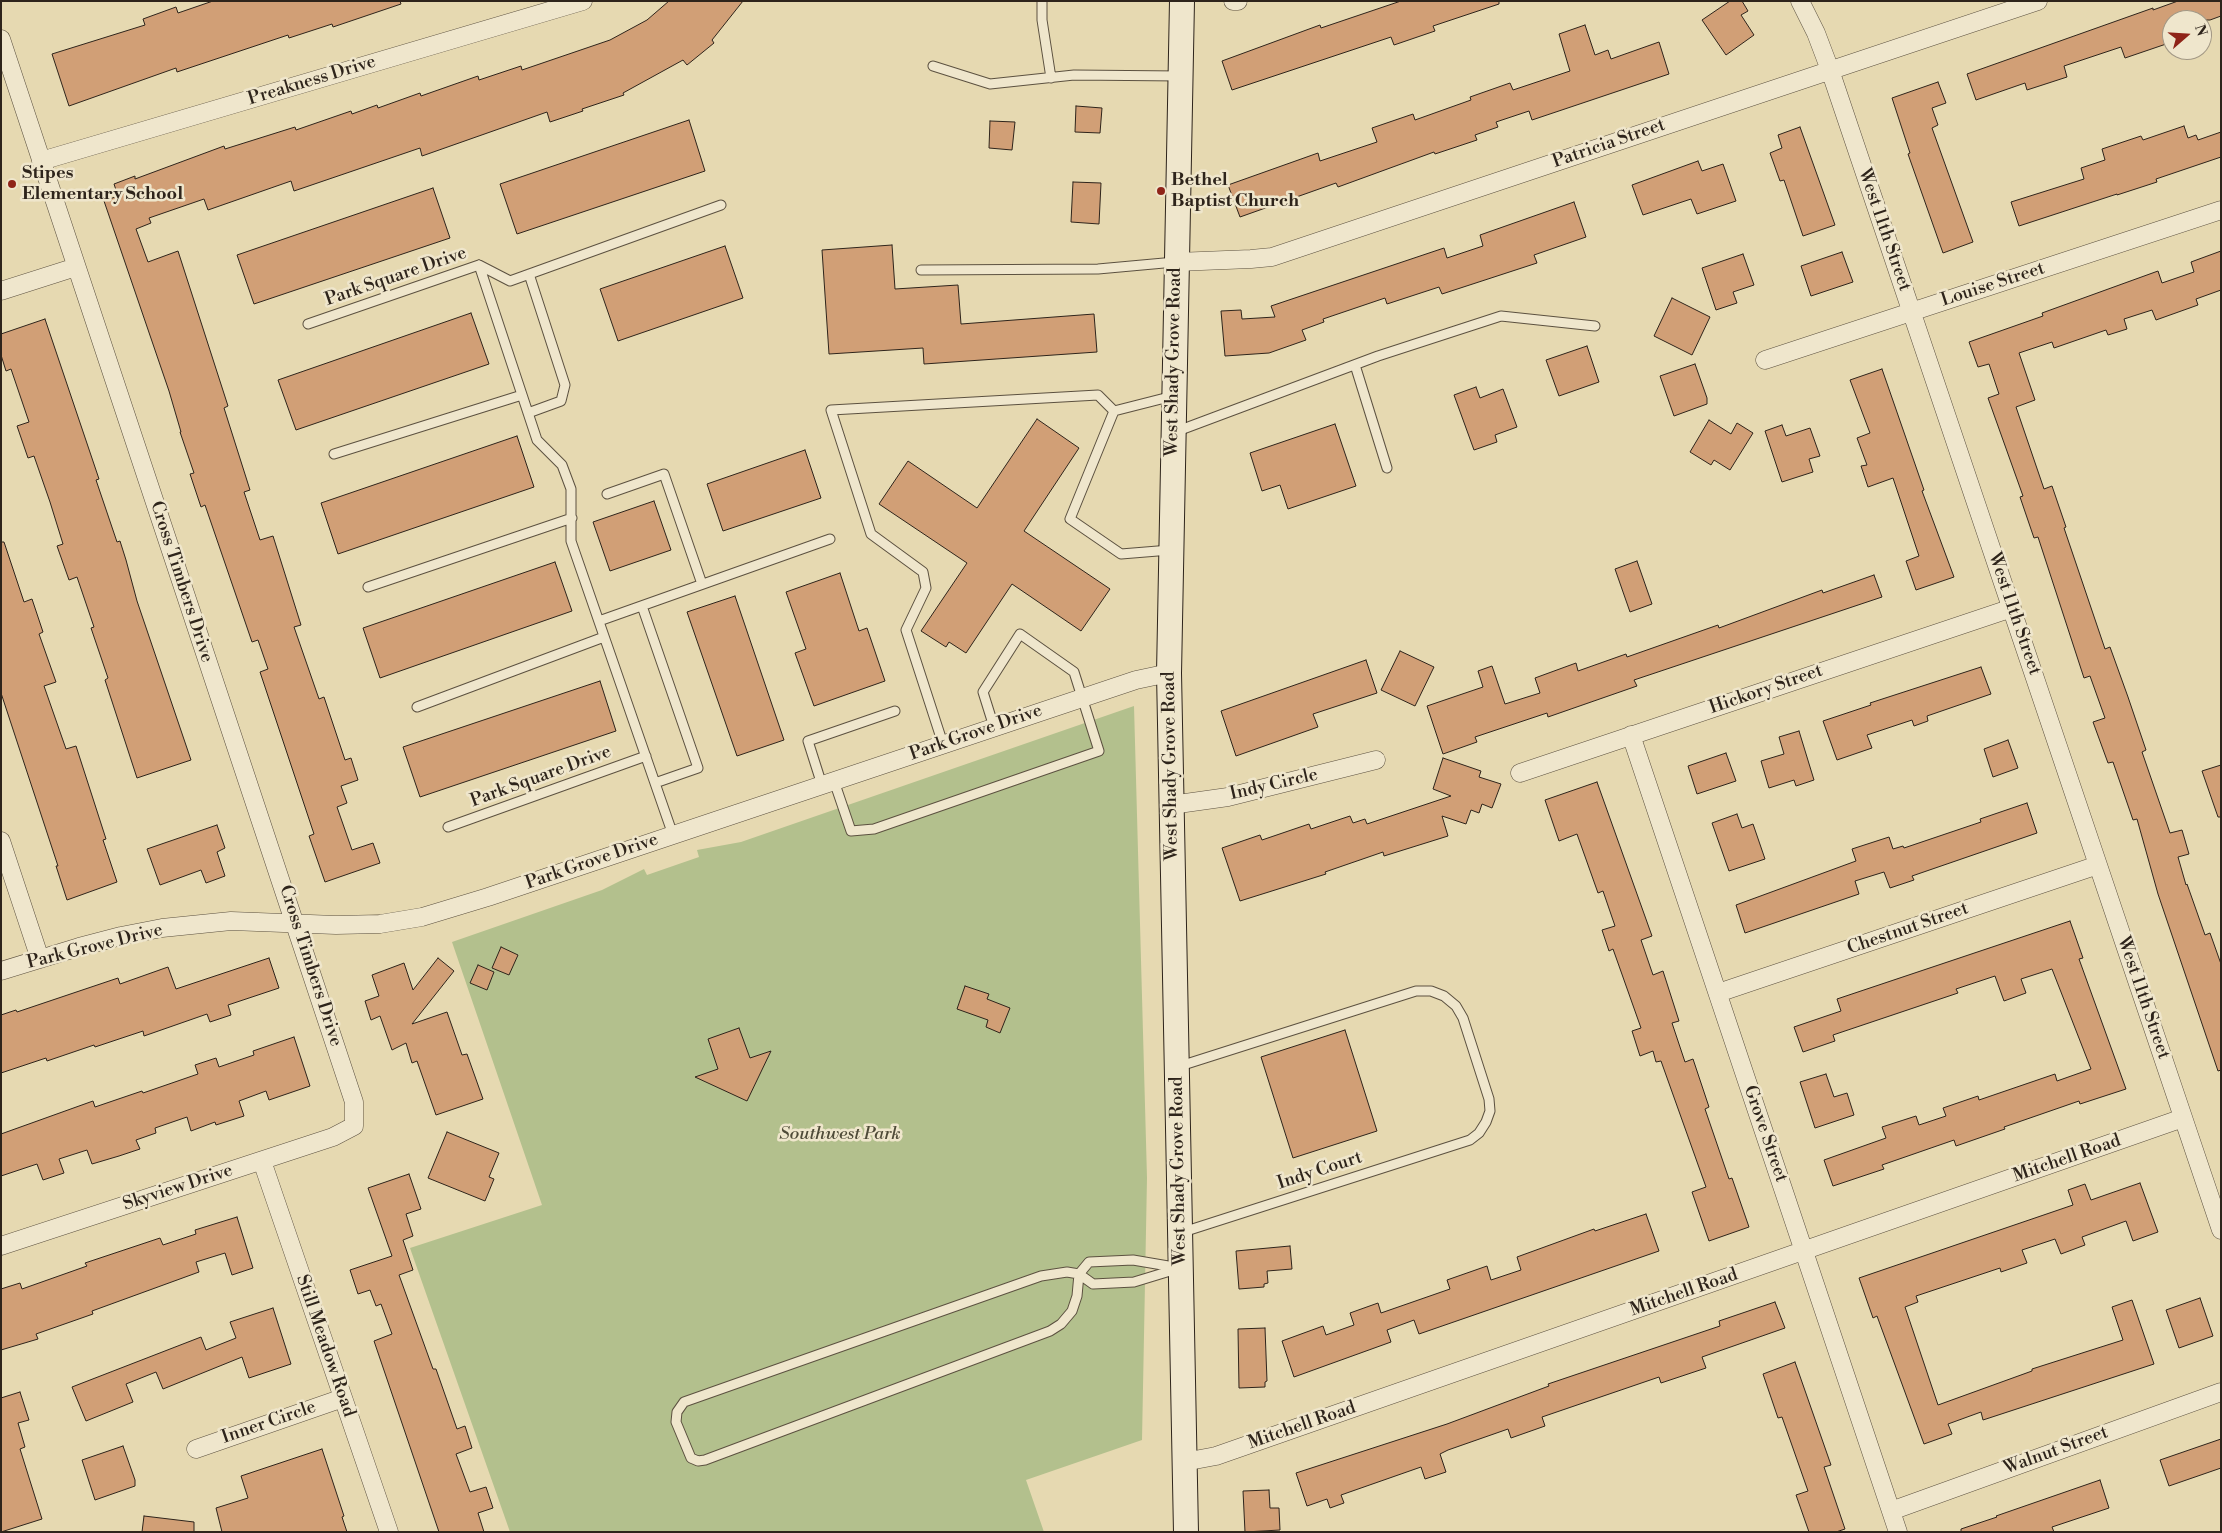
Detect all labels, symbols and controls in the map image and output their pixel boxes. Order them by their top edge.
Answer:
north arrow [2162,10,2212,60]
text: N [2190,22,2211,39]
street label: Preakness Drive [245,51,379,111]
street label: Patricia Street [1550,115,1668,173]
place label: Stipes Elementary School [22,163,183,205]
street label: West 11th Street [1853,166,1915,294]
place label: Bethel Baptist Church [1171,170,1299,212]
marker: Stipes Elementary School [6,178,18,190]
marker: Bethel Baptist Church [1155,185,1167,197]
street label: Park Square Drive [322,243,470,311]
street label: Louise Street [1938,258,2048,312]
street label: West Shady Grove Road [1162,267,1186,457]
street label: Cross Timbers Drive [145,499,217,665]
street label: West 11th Street [1983,550,2045,678]
street label: Hickory Street [1706,660,1826,720]
street label: West Shady Grove Road [1159,671,1183,861]
street label: Park Grove Drive [907,700,1045,766]
street label: Park Square Drive [468,742,614,812]
street label: Indy Circle [1228,764,1320,806]
street label: Park Grove Drive [523,829,661,895]
street label: Cross Timbers Drive [274,883,346,1049]
street label: Chestnut Street [1845,898,1971,960]
street label: Park Grove Drive [25,920,165,974]
street label: West 11th Street [2112,934,2174,1062]
street label: West Shady Grove Road [1167,1076,1191,1266]
street label: Grove Street [1738,1083,1792,1185]
park label: Southwest Park [779,1124,901,1146]
street label: Mitchell Road [2010,1130,2124,1188]
street label: Indy Court [1275,1147,1365,1195]
street label: Skyview Drive [120,1160,236,1216]
street label: Mitchell Road [1627,1264,1741,1322]
street label: Still Meadow Road [291,1272,359,1420]
street label: Inner Circle [219,1397,319,1449]
street label: Mitchell Road [1245,1397,1359,1455]
street label: Walnut Street [2001,1422,2111,1480]

